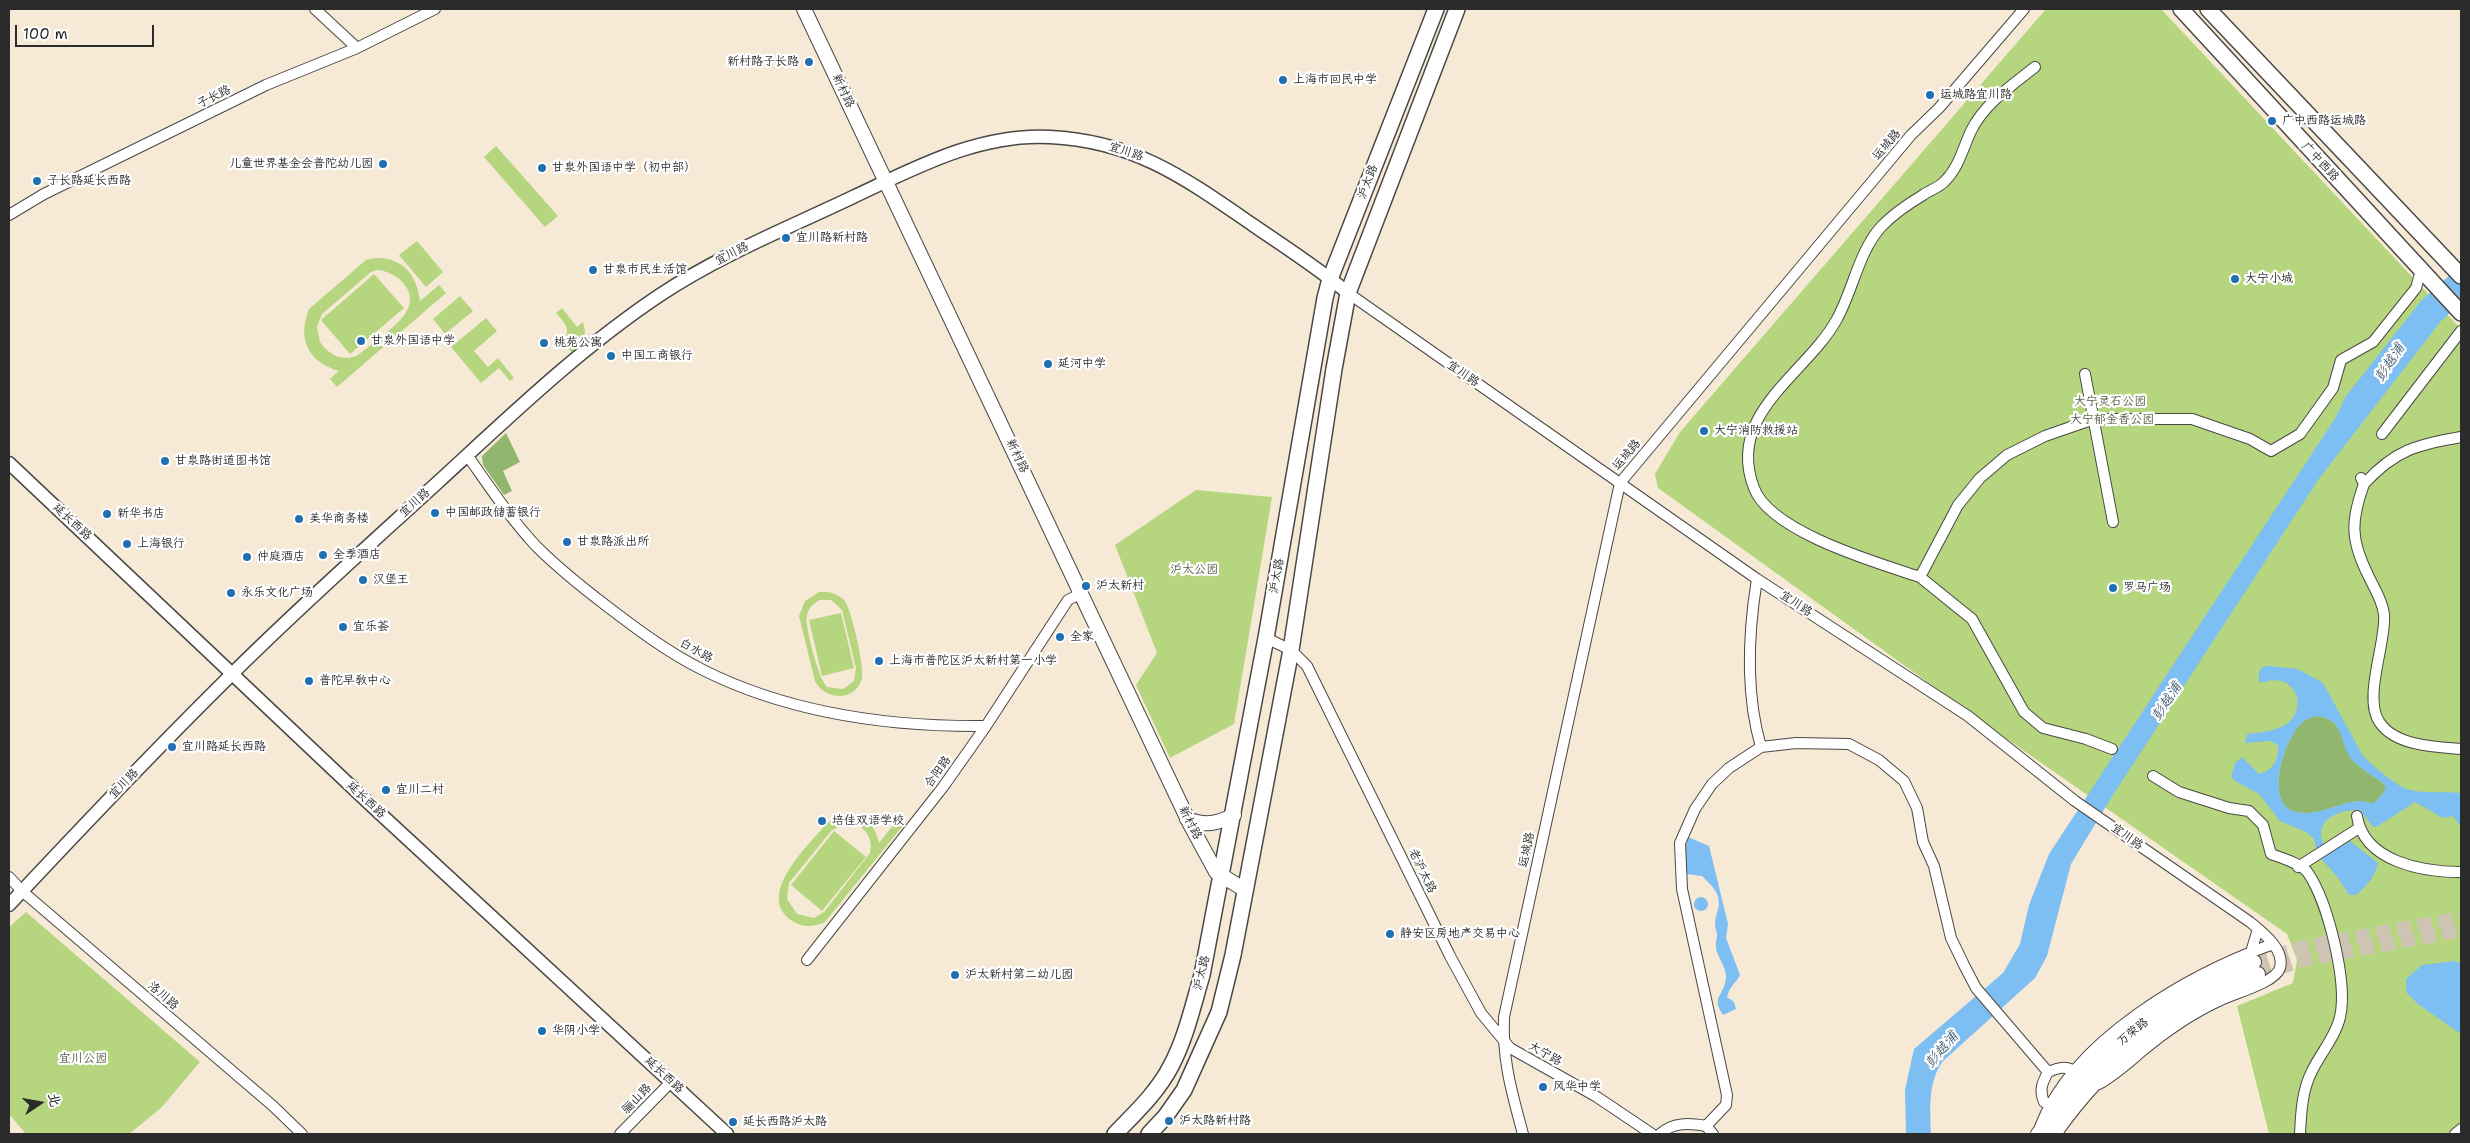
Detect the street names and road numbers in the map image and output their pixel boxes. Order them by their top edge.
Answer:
street label: 新村路 [829,72,857,110]
street label: 子长路 [195,83,233,111]
street label: 运城路 [1870,127,1904,163]
street label: 宜川路 [1107,140,1145,164]
street label: 广中西路 [2298,140,2342,184]
street label: 沪太路 [1355,163,1381,201]
street label: 宜川路 [713,239,751,269]
street label: 宜川路 [1444,358,1482,390]
street label: 新村路 [1003,437,1031,475]
street label: 运城路 [1610,437,1644,473]
street label: 宜川路 [397,486,433,520]
street label: 延长西路 [50,500,94,544]
street label: 沪太路 [1267,557,1287,595]
street label: 宜川路 [1777,588,1815,620]
street label: 白水路 [677,636,715,666]
street label: 合阳路 [922,753,954,791]
street label: 宜川路 [106,766,142,802]
street label: 延长西路 [344,778,388,822]
street label: 新村路 [1175,804,1205,842]
street label: 宜川路 [2108,821,2146,853]
street label: 运城路 [1516,831,1538,869]
street label: 老沪太路 [1405,846,1439,896]
street label: 沪太路 [1191,954,1213,992]
street label: 洛川路 [145,979,181,1013]
street label: 万荣路 [2114,1015,2152,1049]
street label: 大宁路 [1526,1039,1564,1069]
street label: 延长西路 [642,1053,686,1097]
street label: 骊山路 [619,1081,655,1117]

